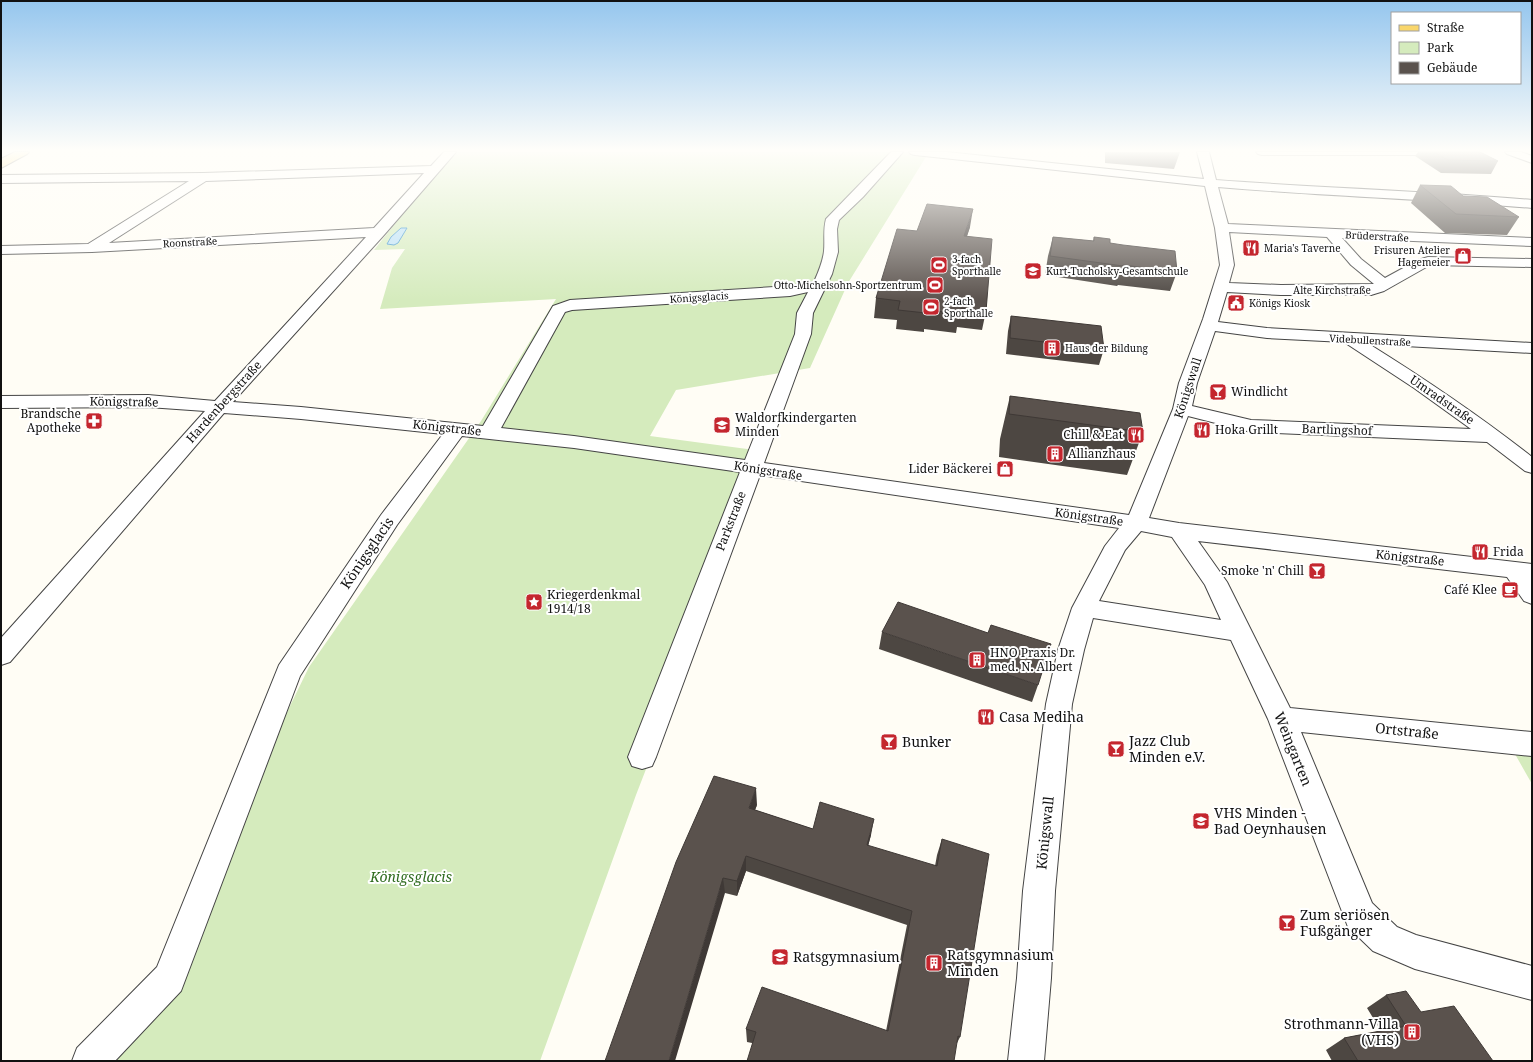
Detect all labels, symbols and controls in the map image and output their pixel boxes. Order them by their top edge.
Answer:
legend [1391,12,1521,84]
text: Straße [1427,19,1464,36]
text: Park [1427,39,1455,56]
text: Gebäude [1427,59,1478,76]
street label: Brüderstraße [1345,227,1409,245]
street label: Roonstraße [162,234,218,250]
restaurant icon: Maria's Taverne [1241,238,1261,258]
place label: Maria's Taverne [1264,241,1341,255]
place label: Frisuren Atelier Hagemeier [1374,243,1450,269]
shop icon: Frisuren Atelier Hagemeier [1453,246,1473,266]
place label: 3-fach Sporthalle [952,252,1001,278]
sports icon: 3-fach Sporthalle [929,255,949,275]
school or university icon: Kurt-Tucholsky-Gesamtschule [1023,261,1043,281]
place label: Kurt-Tucholsky-Gesamtschule [1046,264,1188,278]
sports icon: Otto-Michelsohn-Sportzentrum [925,275,945,295]
place label: Otto-Michelsohn-Sportzentrum [774,278,923,292]
street label: Alte Kirchstraße [1293,283,1371,297]
street label: Königsglacis [669,288,729,306]
public building icon: Königs Kiosk [1226,293,1246,313]
place label: 2-fach Sporthalle [944,294,993,320]
place label: Königs Kiosk [1249,296,1310,310]
sports icon: 2-fach Sporthalle [921,297,941,317]
street label: Videbullenstraße [1329,331,1411,349]
building icon: Haus der Bildung [1042,338,1062,358]
place label: Haus der Bildung [1065,341,1149,355]
street label: Königswall [1170,355,1205,420]
street label: Hardenbergstraße [182,357,265,446]
street label: Umradstraße [1407,371,1478,428]
bar icon: Windlicht [1208,382,1228,402]
place label: Windlicht [1231,383,1288,400]
street label: Königstraße [89,392,159,411]
place label: Brandsche Apotheke [21,405,81,436]
place label: Waldorfkindergarten Minden [735,409,857,440]
pharmacy icon: Brandsche Apotheke [84,411,104,431]
street label: Königstraße [412,415,482,440]
school or university icon: Waldorfkindergarten Minden [712,415,732,435]
restaurant icon: Hoka Grillt [1192,420,1212,440]
street label: Bartlingshof [1301,420,1374,439]
place label: Hoka Grillt [1215,421,1278,438]
restaurant icon: Chill & Eat [1126,425,1146,445]
place label: Chill & Eat [1063,426,1123,443]
building icon: Allianzhaus [1045,444,1065,464]
place label: Allianzhaus [1068,445,1136,462]
street label: Königstraße [733,457,804,484]
shop icon: Lider Bäckerei [995,459,1015,479]
place label: Lider Bäckerei [909,460,992,477]
street label: Parkstraße [711,489,750,553]
street label: Königstraße [1054,503,1124,530]
street label: Königsglacis [336,513,397,592]
restaurant icon: Frida [1470,542,1490,562]
place label: Frida [1493,543,1524,560]
street label: Königstraße [1375,545,1445,570]
bar icon: Smoke 'n' Chill [1307,561,1327,581]
place label: Smoke 'n' Chill [1221,562,1304,579]
cafe icon: Café Klee [1500,580,1520,600]
place label: Café Klee [1444,581,1497,598]
place label: Kriegerdenkmal 1914/18 [547,586,640,617]
place icon: Kriegerdenkmal 1914/18 [524,592,544,612]
place label: HNO Praxis Dr. med. N. Albert [990,644,1075,675]
building icon: HNO Praxis Dr. med. N. Albert [967,650,987,670]
restaurant icon: Casa Mediha [976,707,996,727]
place label: Casa Mediha [999,707,1084,726]
street label: Weingarten [1270,709,1317,789]
street label: Ortstraße [1374,718,1440,743]
place label: Jazz Club Minden e.V. [1128,731,1205,766]
bar icon: Bunker [879,732,899,752]
place label: Bunker [902,732,951,751]
bar icon: Jazz Club Minden e.V. [1106,739,1126,759]
street label: Königswall [1031,795,1058,871]
place label: VHS Minden - Bad Oeynhausen [1214,803,1327,838]
school or university icon: VHS Minden - Bad Oeynhausen [1191,811,1211,831]
park label: Königsglacis [369,867,453,886]
place label: Zum seriösen Fußgänger [1300,905,1390,940]
bar icon: Zum seriösen Fußgänger [1277,913,1297,933]
place label: Ratsgymnasium Minden [947,945,1054,980]
school or university icon: Ratsgymnasium [770,947,790,967]
place label: Ratsgymnasium [793,947,900,966]
building icon: Ratsgymnasium Minden [924,953,944,973]
place label: Strothmann-Villa (VHS) [1284,1014,1399,1049]
building icon: Strothmann-Villa (VHS) [1402,1022,1422,1042]

